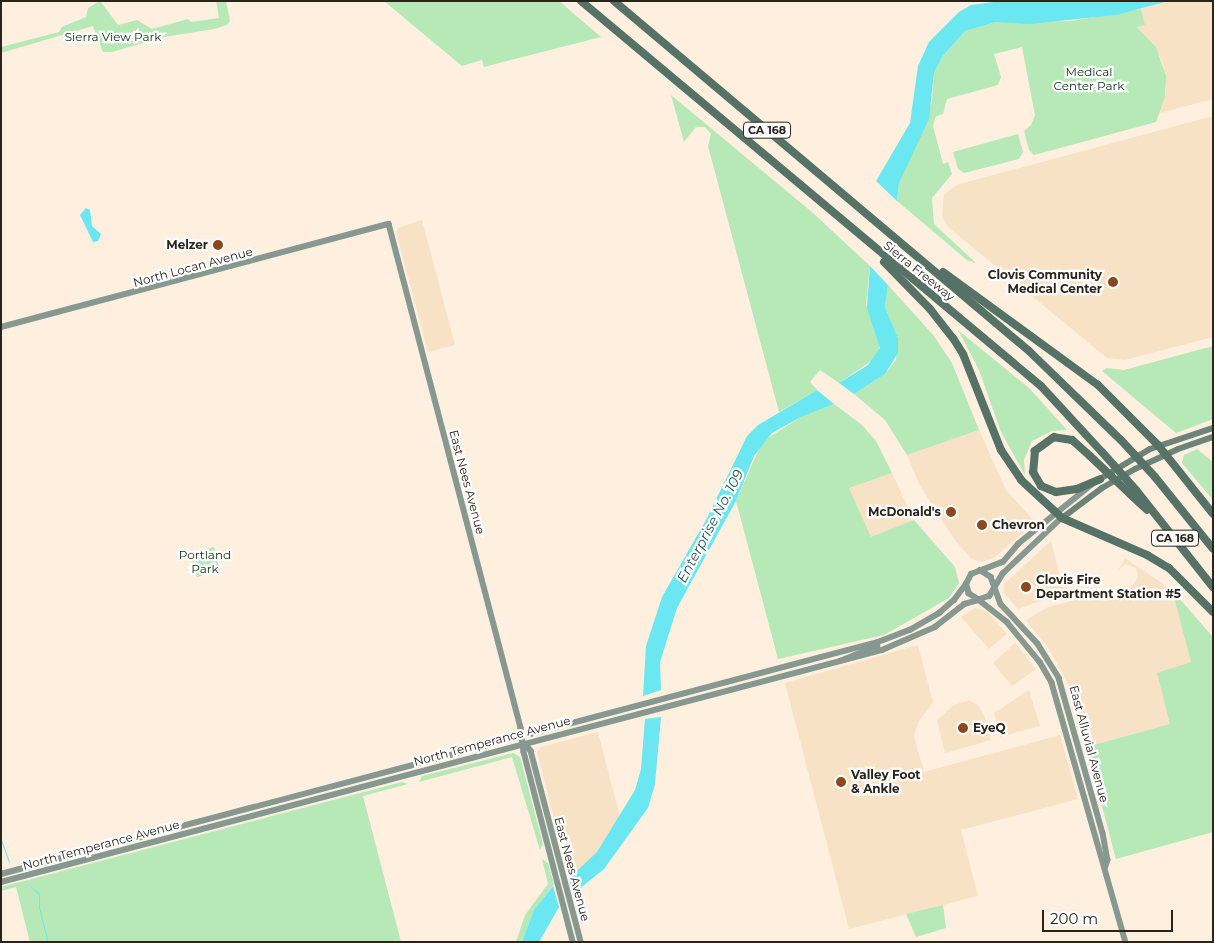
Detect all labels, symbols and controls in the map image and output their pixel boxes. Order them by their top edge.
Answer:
park label: Sierra View Park [65,30,161,44]
park label: Medical Center Park [1054,65,1124,93]
road number: CA 168 [742,122,792,138]
place label: Melzer [166,238,208,252]
street label: Sierra Freeway [881,238,957,304]
marker: Melzer [212,239,224,251]
street label: North Locan Avenue [132,244,254,290]
place label: Clovis Community Medical Center [988,268,1102,296]
marker: Clovis Community Medical Center [1106,275,1120,289]
street label: East Nees Avenue [446,428,488,536]
water label: Enterprise No. 109 [673,467,747,585]
place label: McDonald's [868,505,941,519]
marker: McDonald's [945,506,957,518]
place label: Chevron [992,518,1045,532]
marker: Chevron [976,519,988,531]
road number: CA 168 [1150,530,1200,546]
park label: Portland Park [179,548,231,576]
place label: Clovis Fire Department Station #5 [1036,573,1181,601]
marker: Clovis Fire Department Station #5 [1020,581,1032,593]
street label: East Alluvial Avenue [1066,684,1112,804]
street label: North Temperance Avenue [412,713,572,769]
place label: EyeQ [973,721,1006,735]
marker: EyeQ [957,722,969,734]
place label: Valley Foot & Ankle [851,768,921,796]
marker: Valley Foot & Ankle [835,776,847,788]
street label: East Nees Avenue [551,815,593,923]
street label: North Temperance Avenue [21,817,181,873]
scale bar [1044,900,1175,932]
text: 200 m [1050,909,1098,928]

